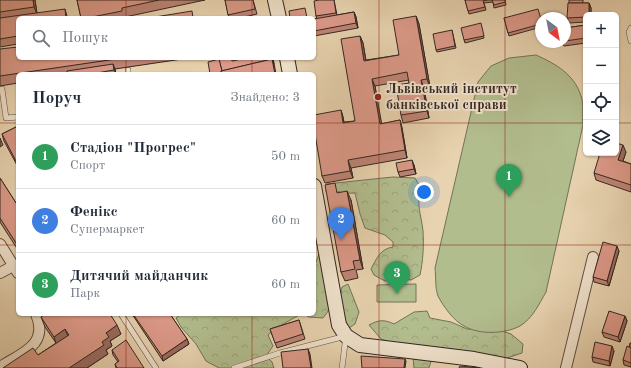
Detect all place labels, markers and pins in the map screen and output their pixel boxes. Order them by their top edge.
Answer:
place label: Львівський інститут банківської справи [386,82,517,112]
marker: Львівський інститут банківської справи [373,92,383,102]
pin: 1 [496,164,522,197]
pin: 2 [328,207,354,240]
pin: 3 [384,261,410,294]

